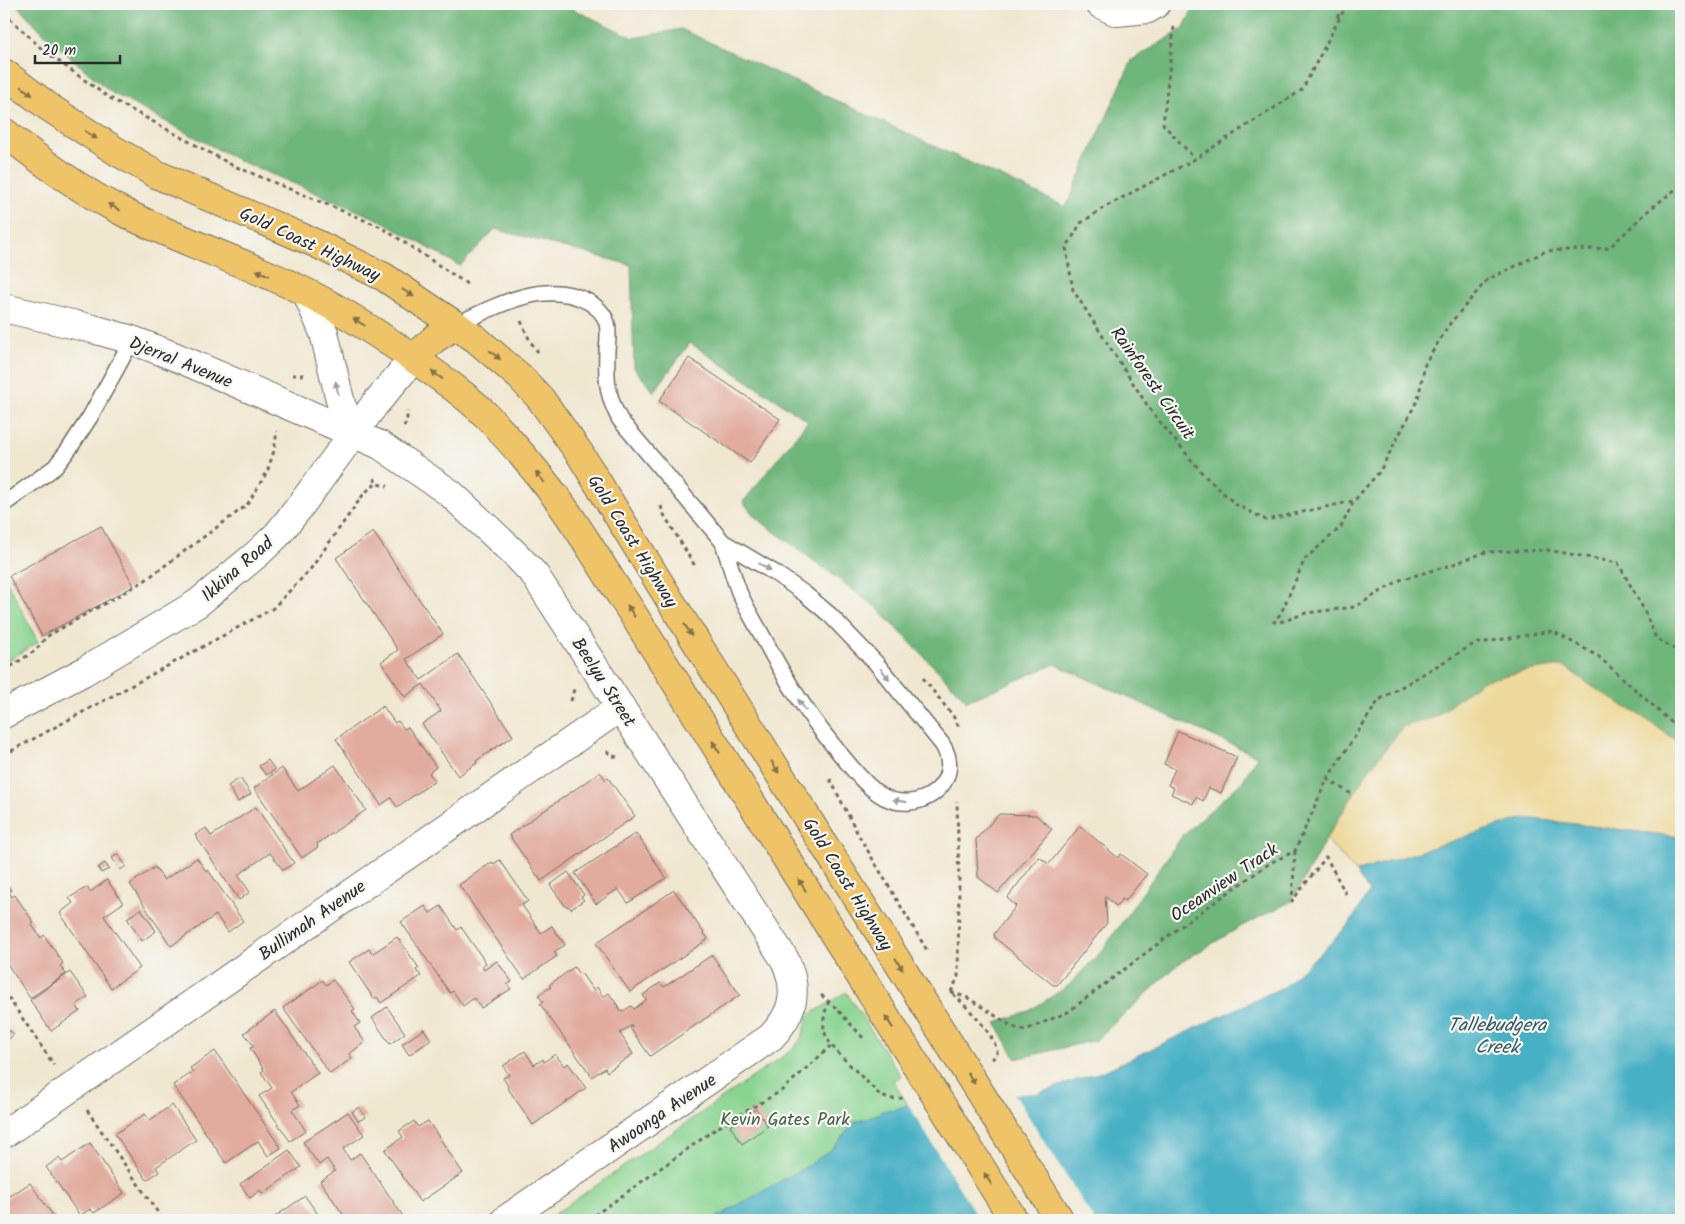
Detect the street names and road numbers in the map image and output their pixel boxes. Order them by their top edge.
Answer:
street label: Gold Coast Highway [234,200,385,291]
street label: Rainforest Circuit [1102,321,1202,447]
street label: Djerral Avenue [124,329,237,397]
street label: Gold Coast Highway [579,469,685,615]
street label: Ikkina Road [195,530,282,610]
street label: Beelyu Street [563,632,643,734]
street label: Gold Coast Highway [794,812,900,958]
street label: Oceanview Track [1165,836,1285,930]
street label: Bullimah Avenue [253,873,373,969]
street label: Awoonga Avenue [602,1067,723,1162]

